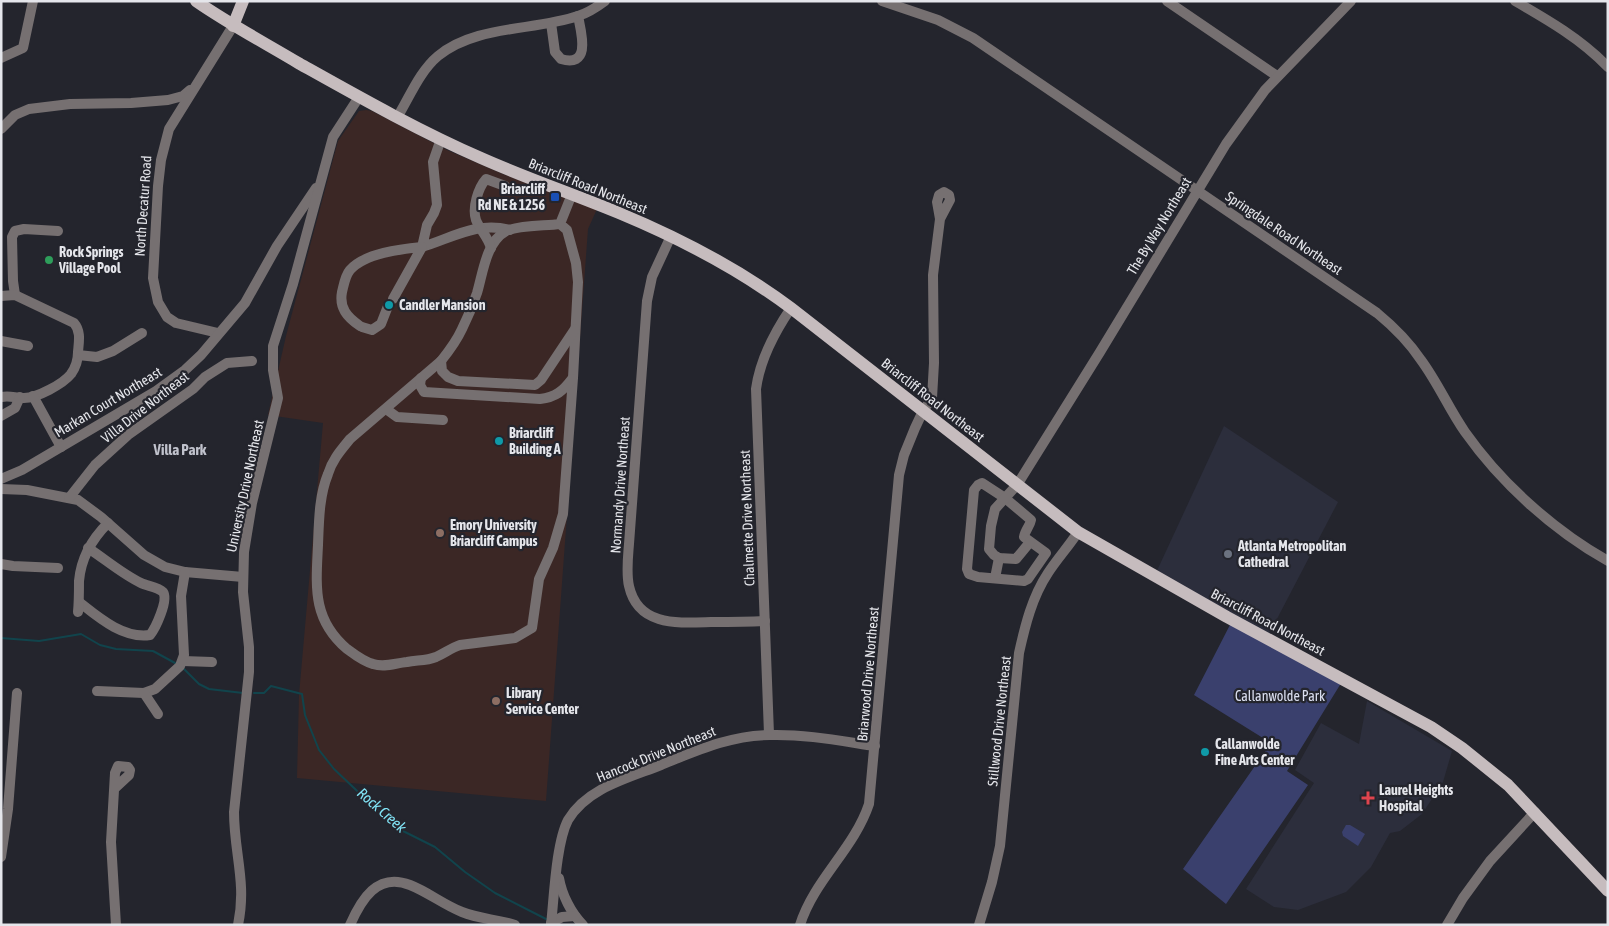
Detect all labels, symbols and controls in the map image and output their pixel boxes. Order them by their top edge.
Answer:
street label: North Decatur Road [131,155,155,257]
street label: Briarcliff Road Northeast [526,155,650,217]
street label: The By Way Northeast [1124,174,1194,278]
place label: Briarcliff Rd NE & 1256 [478,181,545,213]
street label: Springdale Road Northeast [1223,188,1345,278]
marker: Briarcliff Rd NE & 1256 [549,191,561,203]
place label: Rock Springs Village Pool [58,244,124,276]
marker: Rock Springs Village Pool [43,254,55,266]
place label: Candler Mansion [399,297,486,313]
marker: Candler Mansion [383,299,395,311]
street label: Briarcliff Road Northeast [878,355,988,445]
street label: Markan Court Northeast [51,364,165,440]
street label: Villa Drive Northeast [98,368,192,446]
street label: Normandy Drive Northeast [607,416,633,554]
street label: University Drive Northeast [223,418,267,554]
place label: Briarcliff Building A [509,425,561,457]
marker: Briarcliff Building A [493,435,505,447]
district label: Villa Park [153,441,207,458]
street label: Chalmette Drive Northeast [737,449,757,587]
place label: Emory University Briarcliff Campus [450,517,538,549]
marker: Emory University Briarcliff Campus [434,527,446,539]
place label: Atlanta Metropolitan Cathedral [1237,538,1347,570]
marker: Atlanta Metropolitan Cathedral [1222,548,1234,560]
street label: Briarcliff Road Northeast [1208,585,1328,659]
street label: Briarwood Drive Northeast [854,606,882,742]
street label: Stillwood Drive Northeast [984,655,1014,787]
place label: Library Service Center [506,685,580,717]
park label: Callanwolde Park [1235,688,1325,704]
marker: Library Service Center [490,695,502,707]
street label: Hancock Drive Northeast [594,723,718,785]
place label: Callanwolde Fine Arts Center [1215,736,1295,768]
marker: Callanwolde Fine Arts Center [1199,746,1211,758]
place label: Laurel Heights Hospital [1379,782,1453,814]
water label: Rock Creek [354,784,410,836]
marker: Laurel Heights Hospital [1361,791,1375,805]

